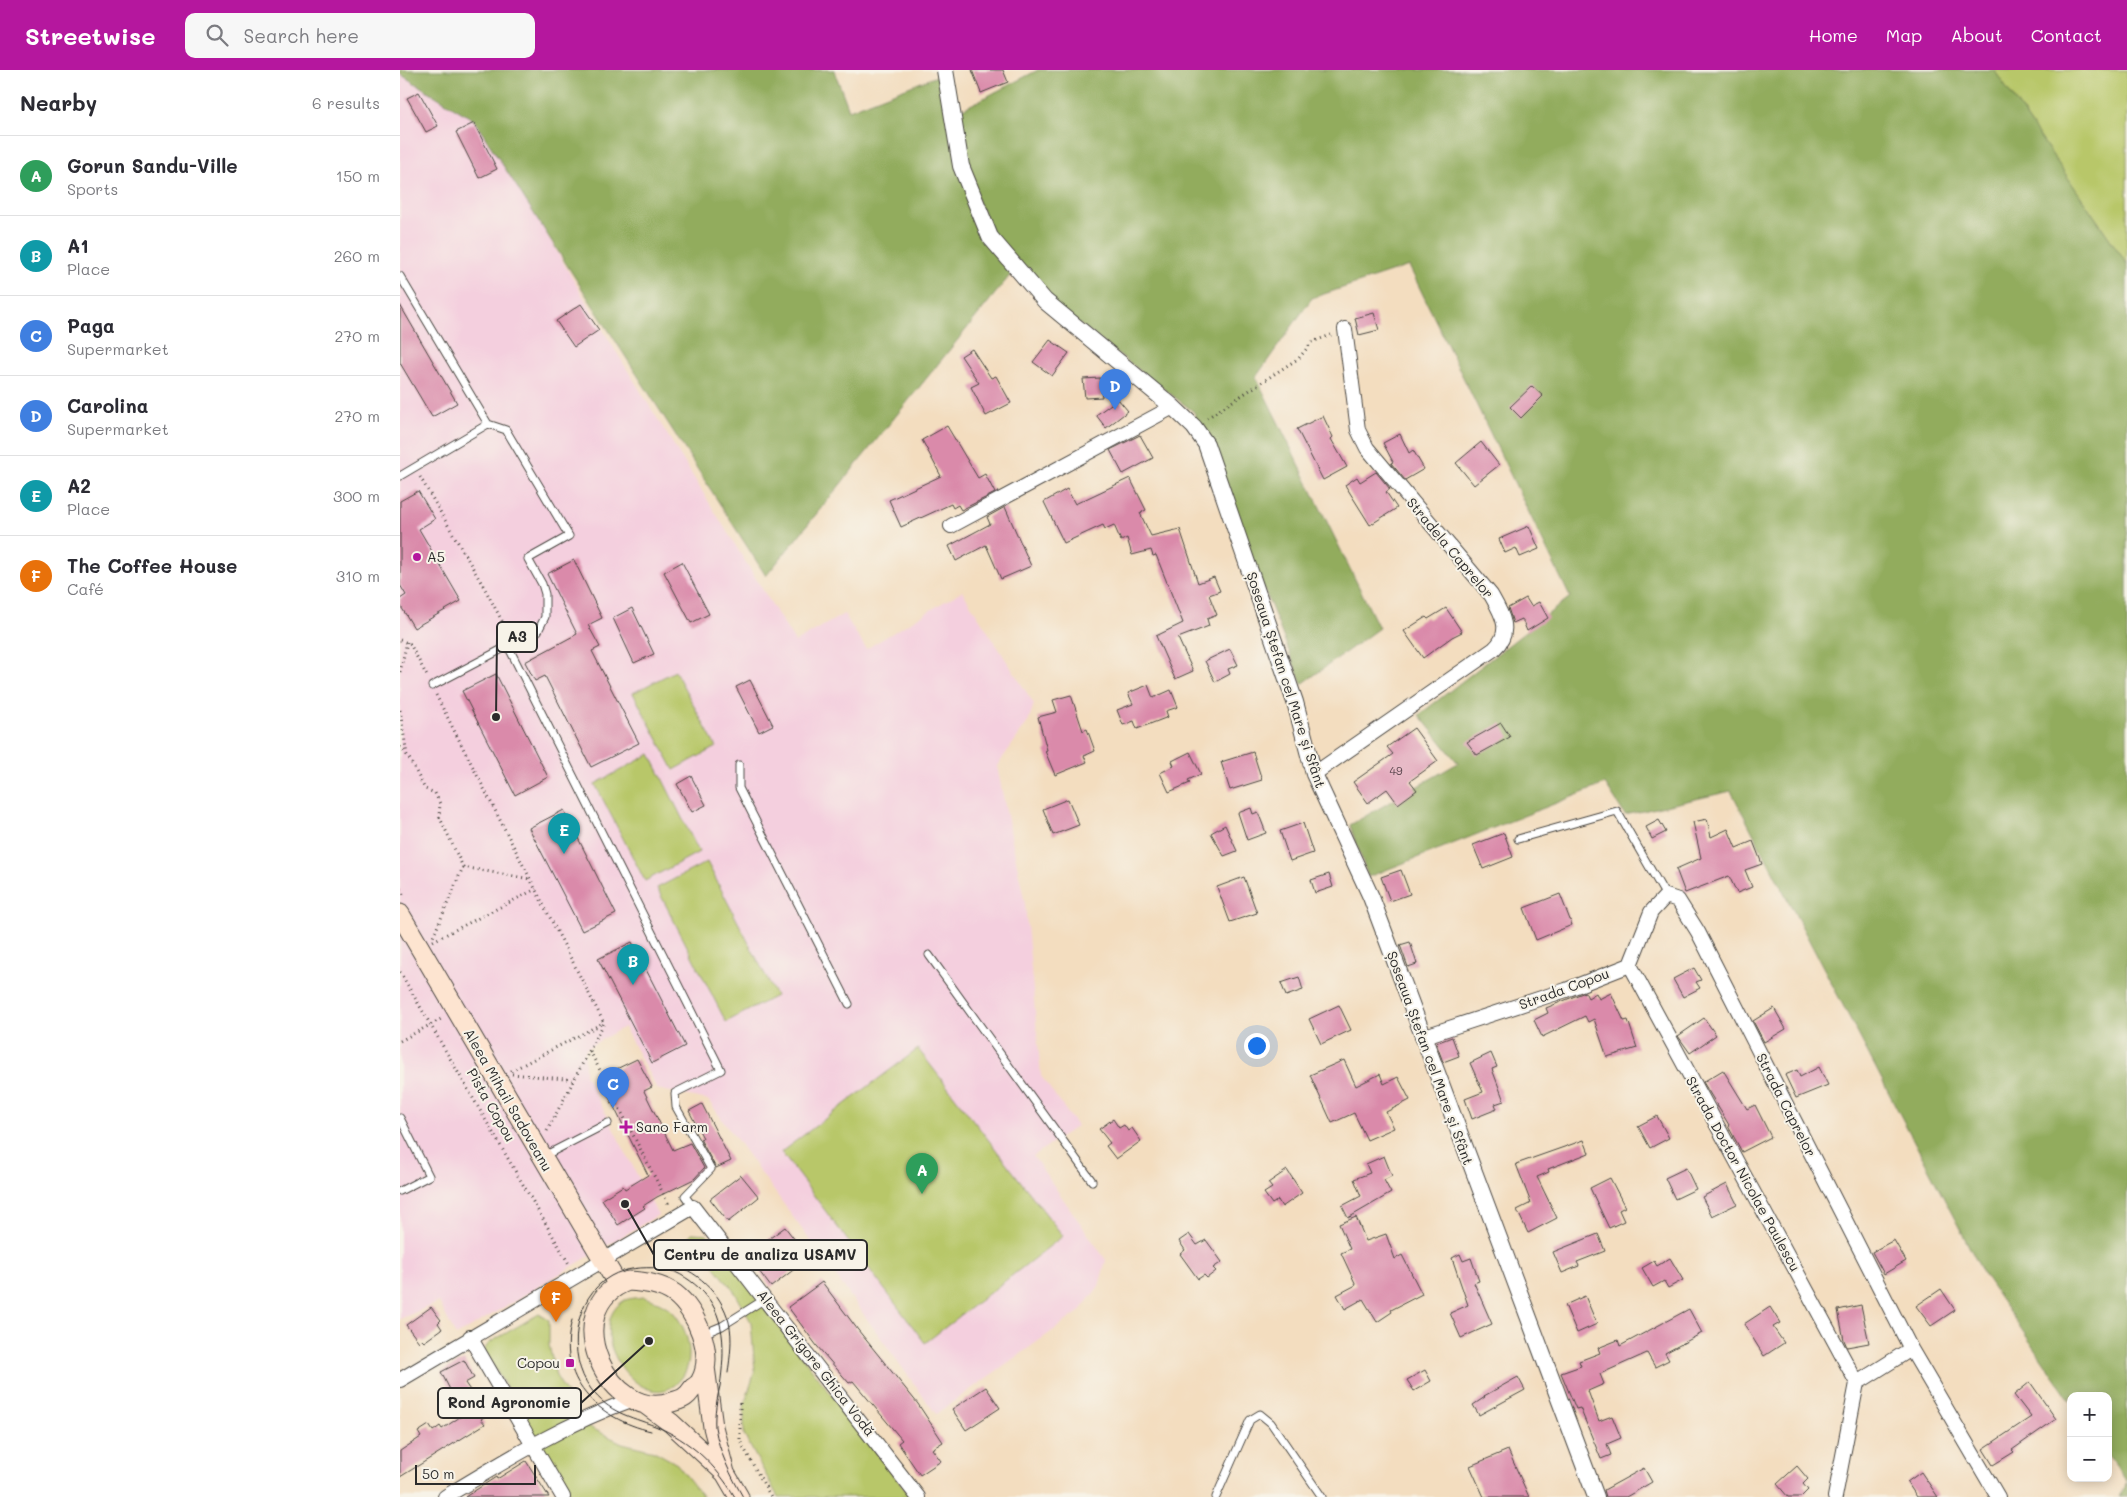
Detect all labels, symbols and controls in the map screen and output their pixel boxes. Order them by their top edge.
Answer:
search box [185,13,535,58]
text: Streetwise [25,20,155,51]
icon: search [203,21,231,49]
text: Search here [243,23,359,48]
text: Home [1809,23,1858,47]
text: Map [1886,23,1922,47]
text: About [1950,23,2003,47]
text: Contact [2031,23,2102,47]
text: Nearby [20,89,97,116]
text: 6 results [312,92,380,113]
text: Gorun Sandu-Ville [67,153,238,178]
text: A [30,165,42,186]
text: 150 m [336,165,380,186]
text: Sports [67,178,118,199]
text: A1 [67,233,89,258]
text: B [31,245,41,266]
text: 260 m [334,245,380,266]
text: Place [67,258,110,279]
text: Paga [67,313,115,338]
text: C [30,325,42,346]
text: 270 m [334,325,380,346]
text: Supermarket [67,338,169,359]
pin: D [1099,369,1131,410]
text: Carolina [67,393,148,418]
text: D [30,405,42,426]
text: 270 m [334,405,380,426]
text: Supermarket [67,418,169,439]
text: A2 [67,473,91,498]
text: E [31,485,41,506]
text: 300 m [333,485,380,506]
street label: Stradela Caprelor [1403,493,1498,602]
text: Place [67,498,110,519]
place label: A5 [427,547,445,566]
marker: A5 [411,551,423,563]
text: The Coffee House [67,553,237,578]
text: F [31,565,41,586]
text: 310 m [336,565,380,586]
street label: Șoseaua Ștefan cel Mare și Sfânt [1242,569,1330,790]
text: Café [67,578,104,599]
callout: A3 [497,622,537,652]
text: A3 [507,626,527,646]
house number: 49 [1390,763,1403,778]
pin: E [548,813,580,854]
pin: B [617,944,649,985]
street label: Șoseaua Ștefan cel Mare și Sfânt [1383,948,1478,1167]
street label: Strada Copou [1516,963,1612,1014]
street label: Aleea Mihail Sadoveanu [460,1025,557,1175]
your location [1244,1033,1270,1059]
street label: Strada Caprelor [1752,1050,1821,1160]
street label: Pista Copou [463,1065,520,1145]
pin: C [597,1067,629,1108]
street label: Strada Doctor Nicolae Paulescu [1682,1073,1805,1275]
place label: Sano Farm [636,1117,708,1136]
marker: Sano Farm [620,1121,632,1133]
pin: A [906,1153,938,1194]
callout: Centru de analiza USAMV [654,1240,867,1270]
text: Centru de analiza USAMV [664,1244,856,1264]
pin: F [540,1281,572,1322]
street label: Aleea Grigore Ghica Vodă [753,1286,880,1440]
place label: Copou [517,1353,560,1372]
marker: Copou [564,1357,576,1369]
callout: Rond Agronomie [438,1388,581,1418]
text: Rond Agronomie [448,1392,571,1412]
map controls [2067,1392,2112,1482]
button: + [2067,1392,2112,1437]
button: − [2067,1437,2112,1482]
scale bar [415,1462,536,1485]
text: 50 m [422,1464,454,1483]

